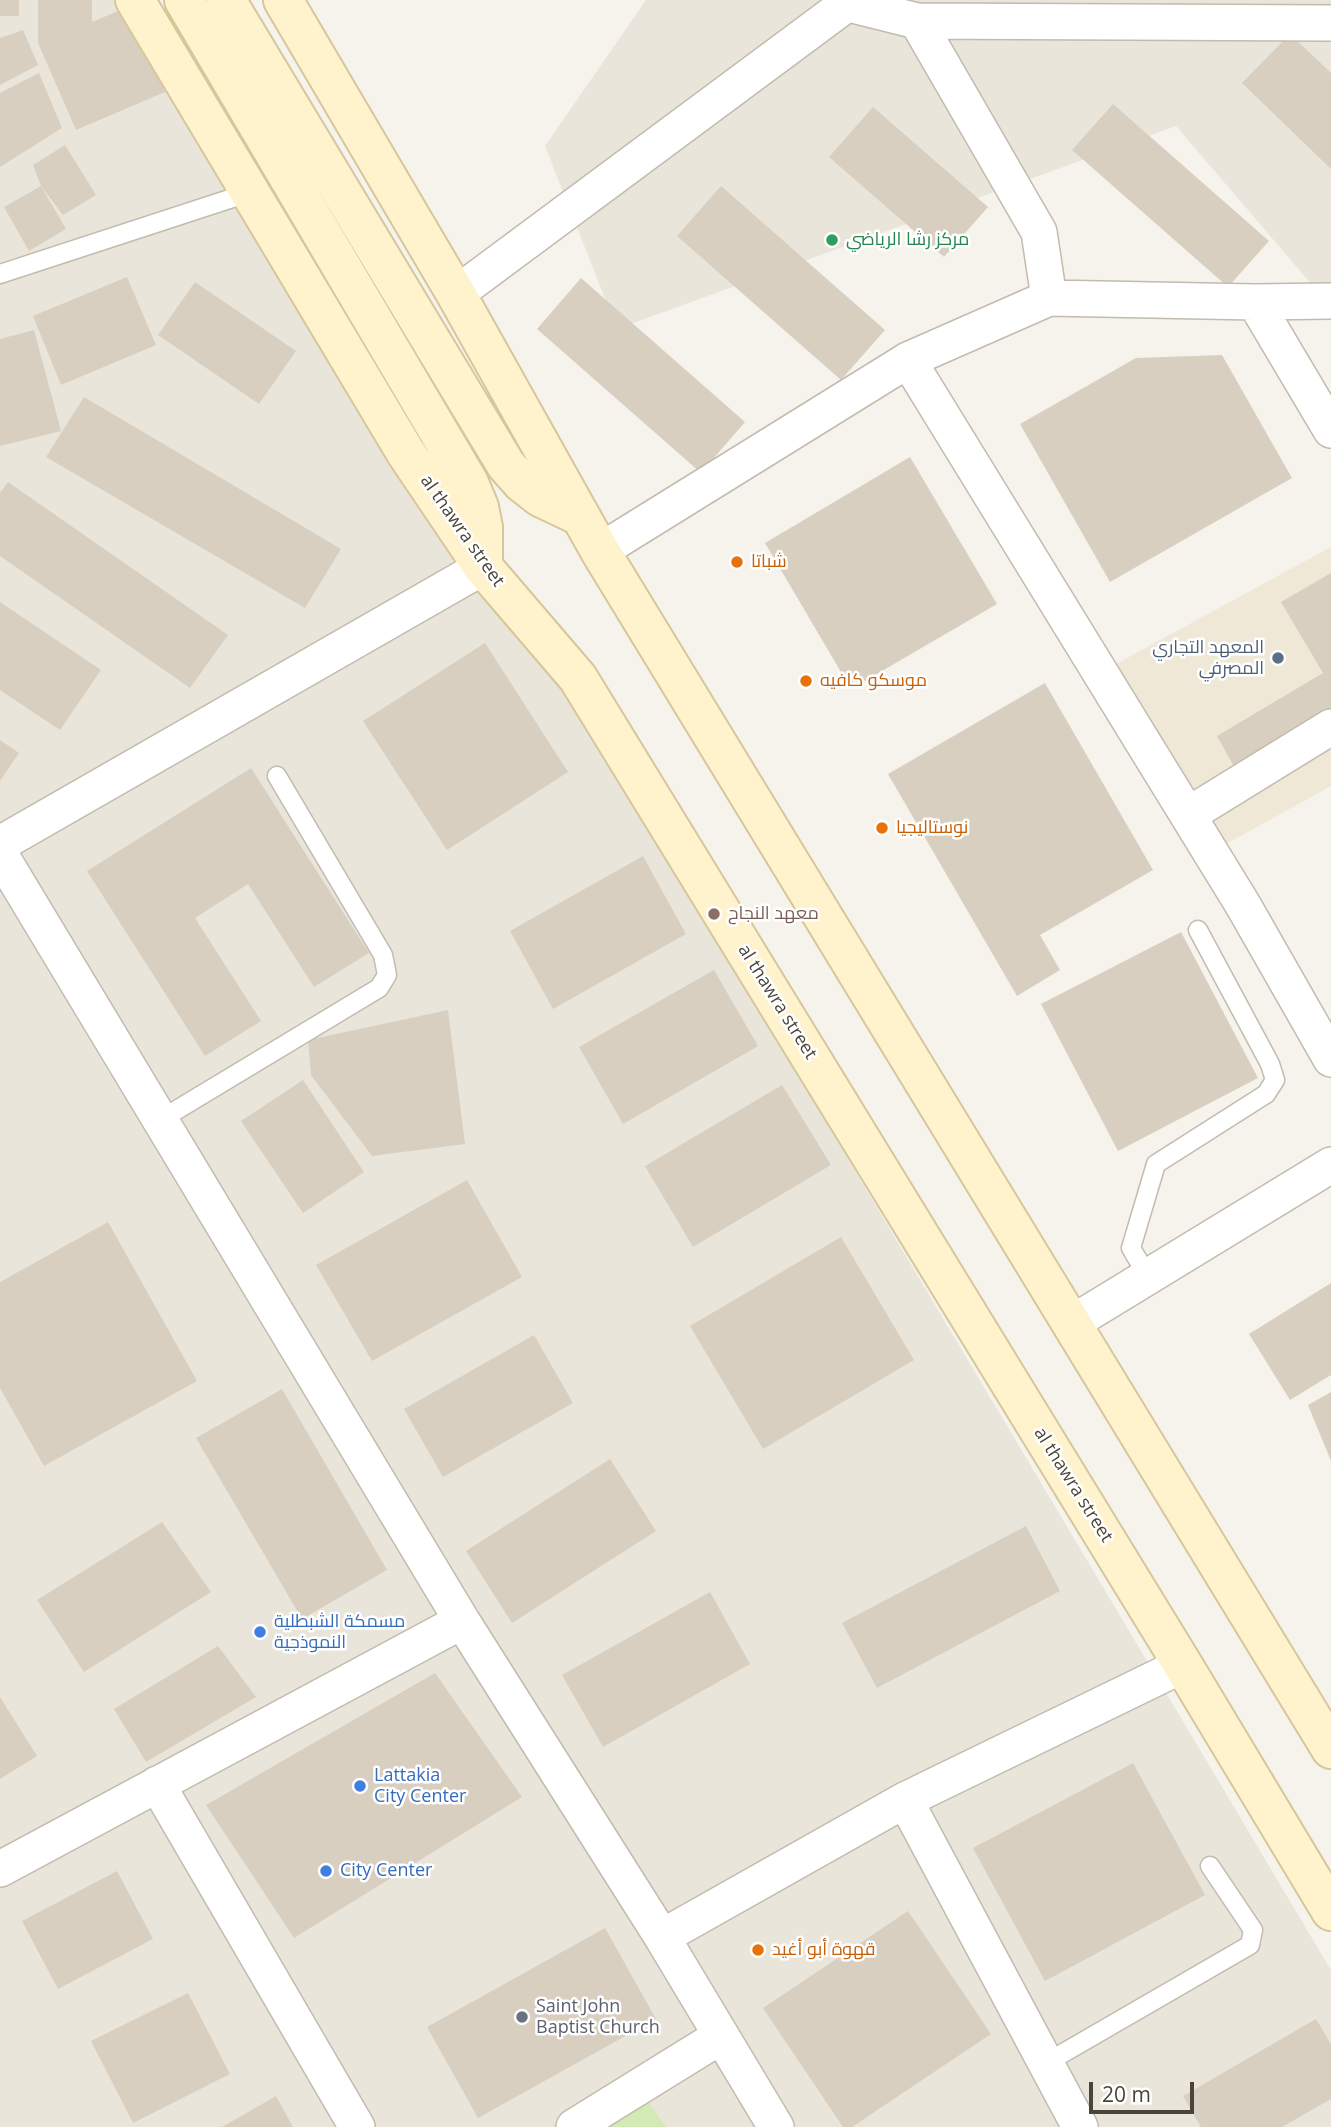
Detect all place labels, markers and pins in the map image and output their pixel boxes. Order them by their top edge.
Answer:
place label: مركز رشا الرياضي [846,229,969,251]
marker: مركز رشا الرياضي [824,232,840,248]
place label: شباتا [751,551,787,573]
marker: شباتا [729,554,745,570]
place label: المعهد التجاري المصرفي [1152,637,1264,680]
marker: المعهد التجاري المصرفي [1270,650,1286,666]
place label: موسكو كافيه [820,670,927,692]
marker: موسكو كافيه [798,673,814,689]
place label: نوستاليجيا [896,817,968,839]
marker: نوستاليجيا [874,820,890,836]
place label: معهد النجاح [728,903,819,925]
marker: معهد النجاح [706,906,722,922]
place label: مسمكة الشبطلية النموذجية [274,1611,405,1654]
marker: مسمكة الشبطلية النموذجية [252,1624,268,1640]
place label: Lattakia City Center [374,1765,466,1808]
marker: Lattakia City Center [352,1778,368,1794]
place label: City Center [340,1860,432,1882]
marker: City Center [318,1863,334,1879]
place label: قهوة أبو أغيد [772,1939,876,1961]
marker: قهوة أبو أغيد [750,1942,766,1958]
place label: Saint John Baptist Church [536,1996,660,2038]
marker: Saint John Baptist Church [514,2009,530,2025]

